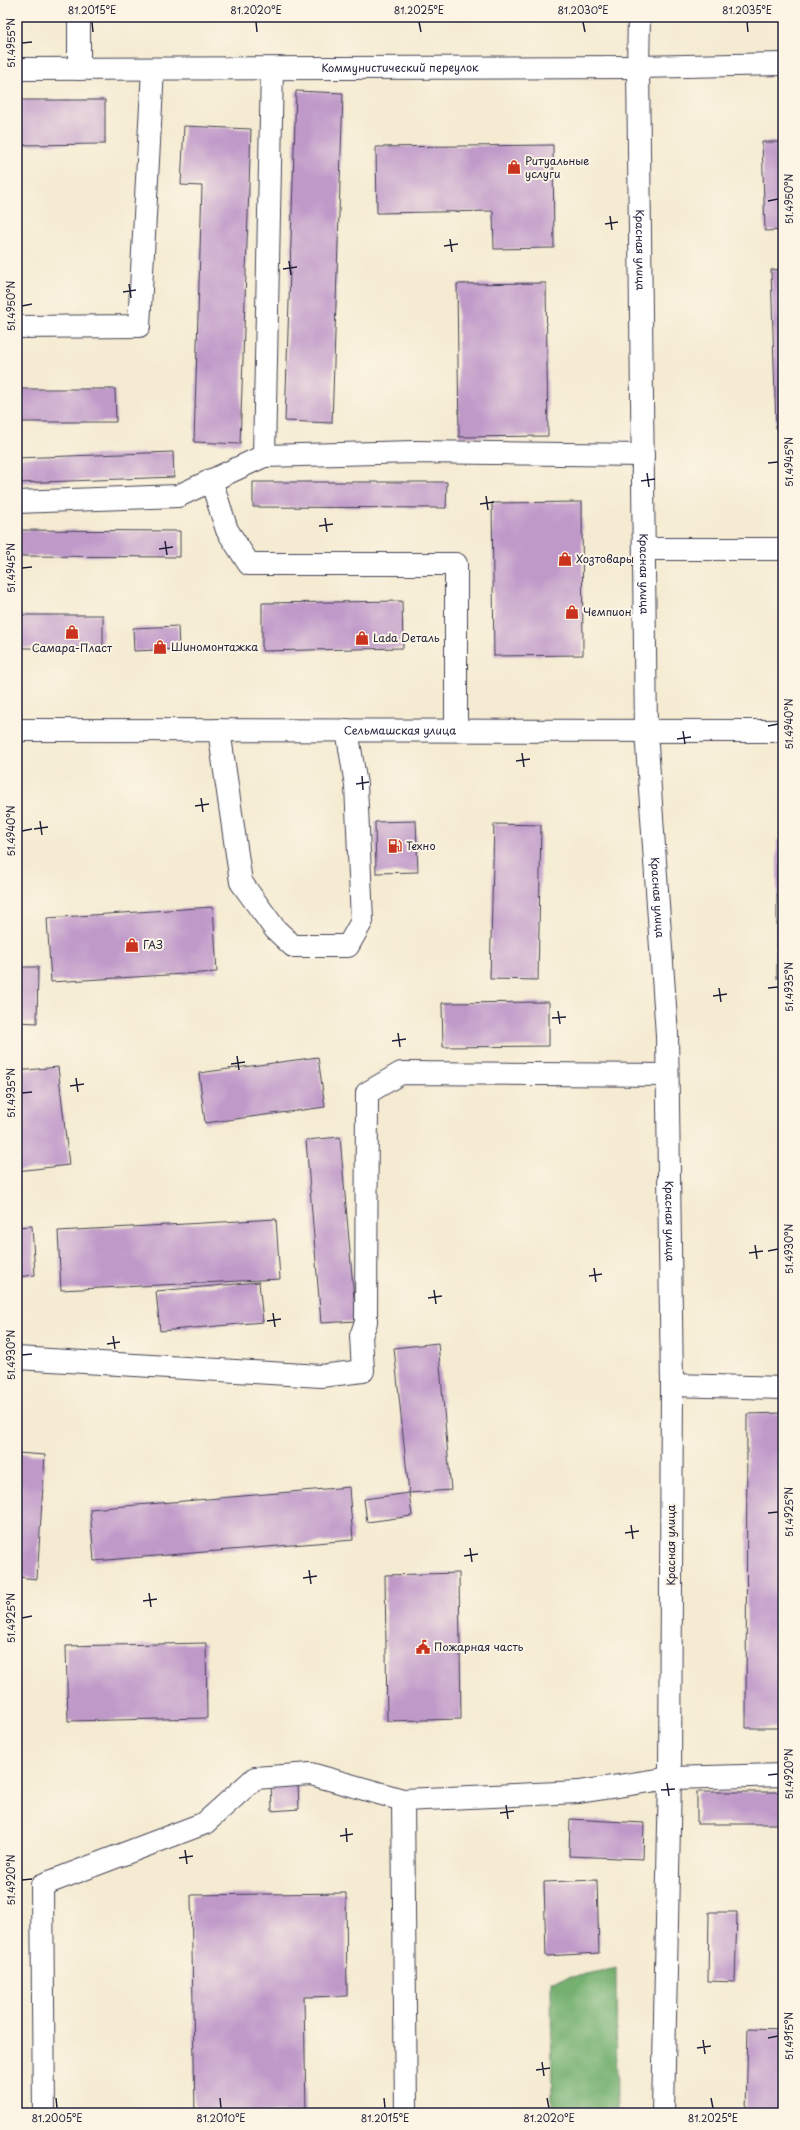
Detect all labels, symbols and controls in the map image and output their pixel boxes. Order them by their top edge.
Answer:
text: 81.2015°E [68,2,116,17]
text: 81.2020°E [230,2,282,17]
text: 81.2025°E [394,2,444,17]
text: 81.2030°E [557,2,609,17]
text: 81.2035°E [722,2,772,17]
text: 51.4955°N [3,18,18,68]
street label: Коммунистический переулок [321,59,479,76]
place label: Ритуальные услуги [525,152,589,182]
shop icon: Ритуальные услуги [506,159,522,175]
text: 51.4950°N [781,173,796,224]
street label: Красная улица [632,209,650,291]
text: 51.4950°N [3,280,18,331]
text: 51.4945°N [781,437,796,487]
street label: Красная улица [636,533,654,615]
text: 51.4945°N [3,543,18,593]
place label: Хозтовары [576,550,634,567]
shop icon: Хозтовары [557,551,573,567]
place label: Чемпион [583,603,632,620]
shop icon: Чемпион [564,604,580,620]
shop icon: Самара-Пласт [64,624,80,640]
place label: Lada Dеталь [373,629,440,646]
shop icon: Lada Dеталь [354,630,370,646]
place label: Шиномонтажка [171,638,258,655]
place label: Самара-Пласт [32,639,113,656]
shop icon: Шиномонтажка [152,639,168,655]
text: 51.4940°N [781,698,796,750]
street label: Сельмашская улица [344,721,456,739]
text: 51.4940°N [3,805,18,857]
place label: Техно [406,837,436,854]
fuel station icon: Техно [387,838,403,854]
street label: Красная улица [647,857,669,939]
place label: ГАЗ [143,936,163,953]
shop icon: ГАЗ [124,937,140,953]
text: 51.4935°N [781,962,796,1012]
text: 51.4935°N [3,1068,18,1118]
street label: Красная улица [661,1181,679,1262]
text: 51.4930°N [781,1223,796,1274]
text: 51.4930°N [3,1329,18,1380]
text: 51.4925°N [781,1487,796,1537]
street label: Красная улица [662,1505,679,1585]
text: 51.4925°N [3,1593,18,1643]
place label: Пожарная часть [434,1638,524,1655]
public building icon: Пожарная часть [415,1639,431,1655]
text: 51.4920°N [781,1748,796,1800]
text: 51.4920°N [3,1854,18,1906]
text: 51.4915°N [781,2012,796,2060]
text: 81.2005°E [31,2110,83,2125]
text: 81.2010°E [196,2110,246,2125]
text: 81.2015°E [361,2110,409,2125]
text: 81.2020°E [523,2110,575,2125]
text: 81.2025°E [688,2110,738,2125]

